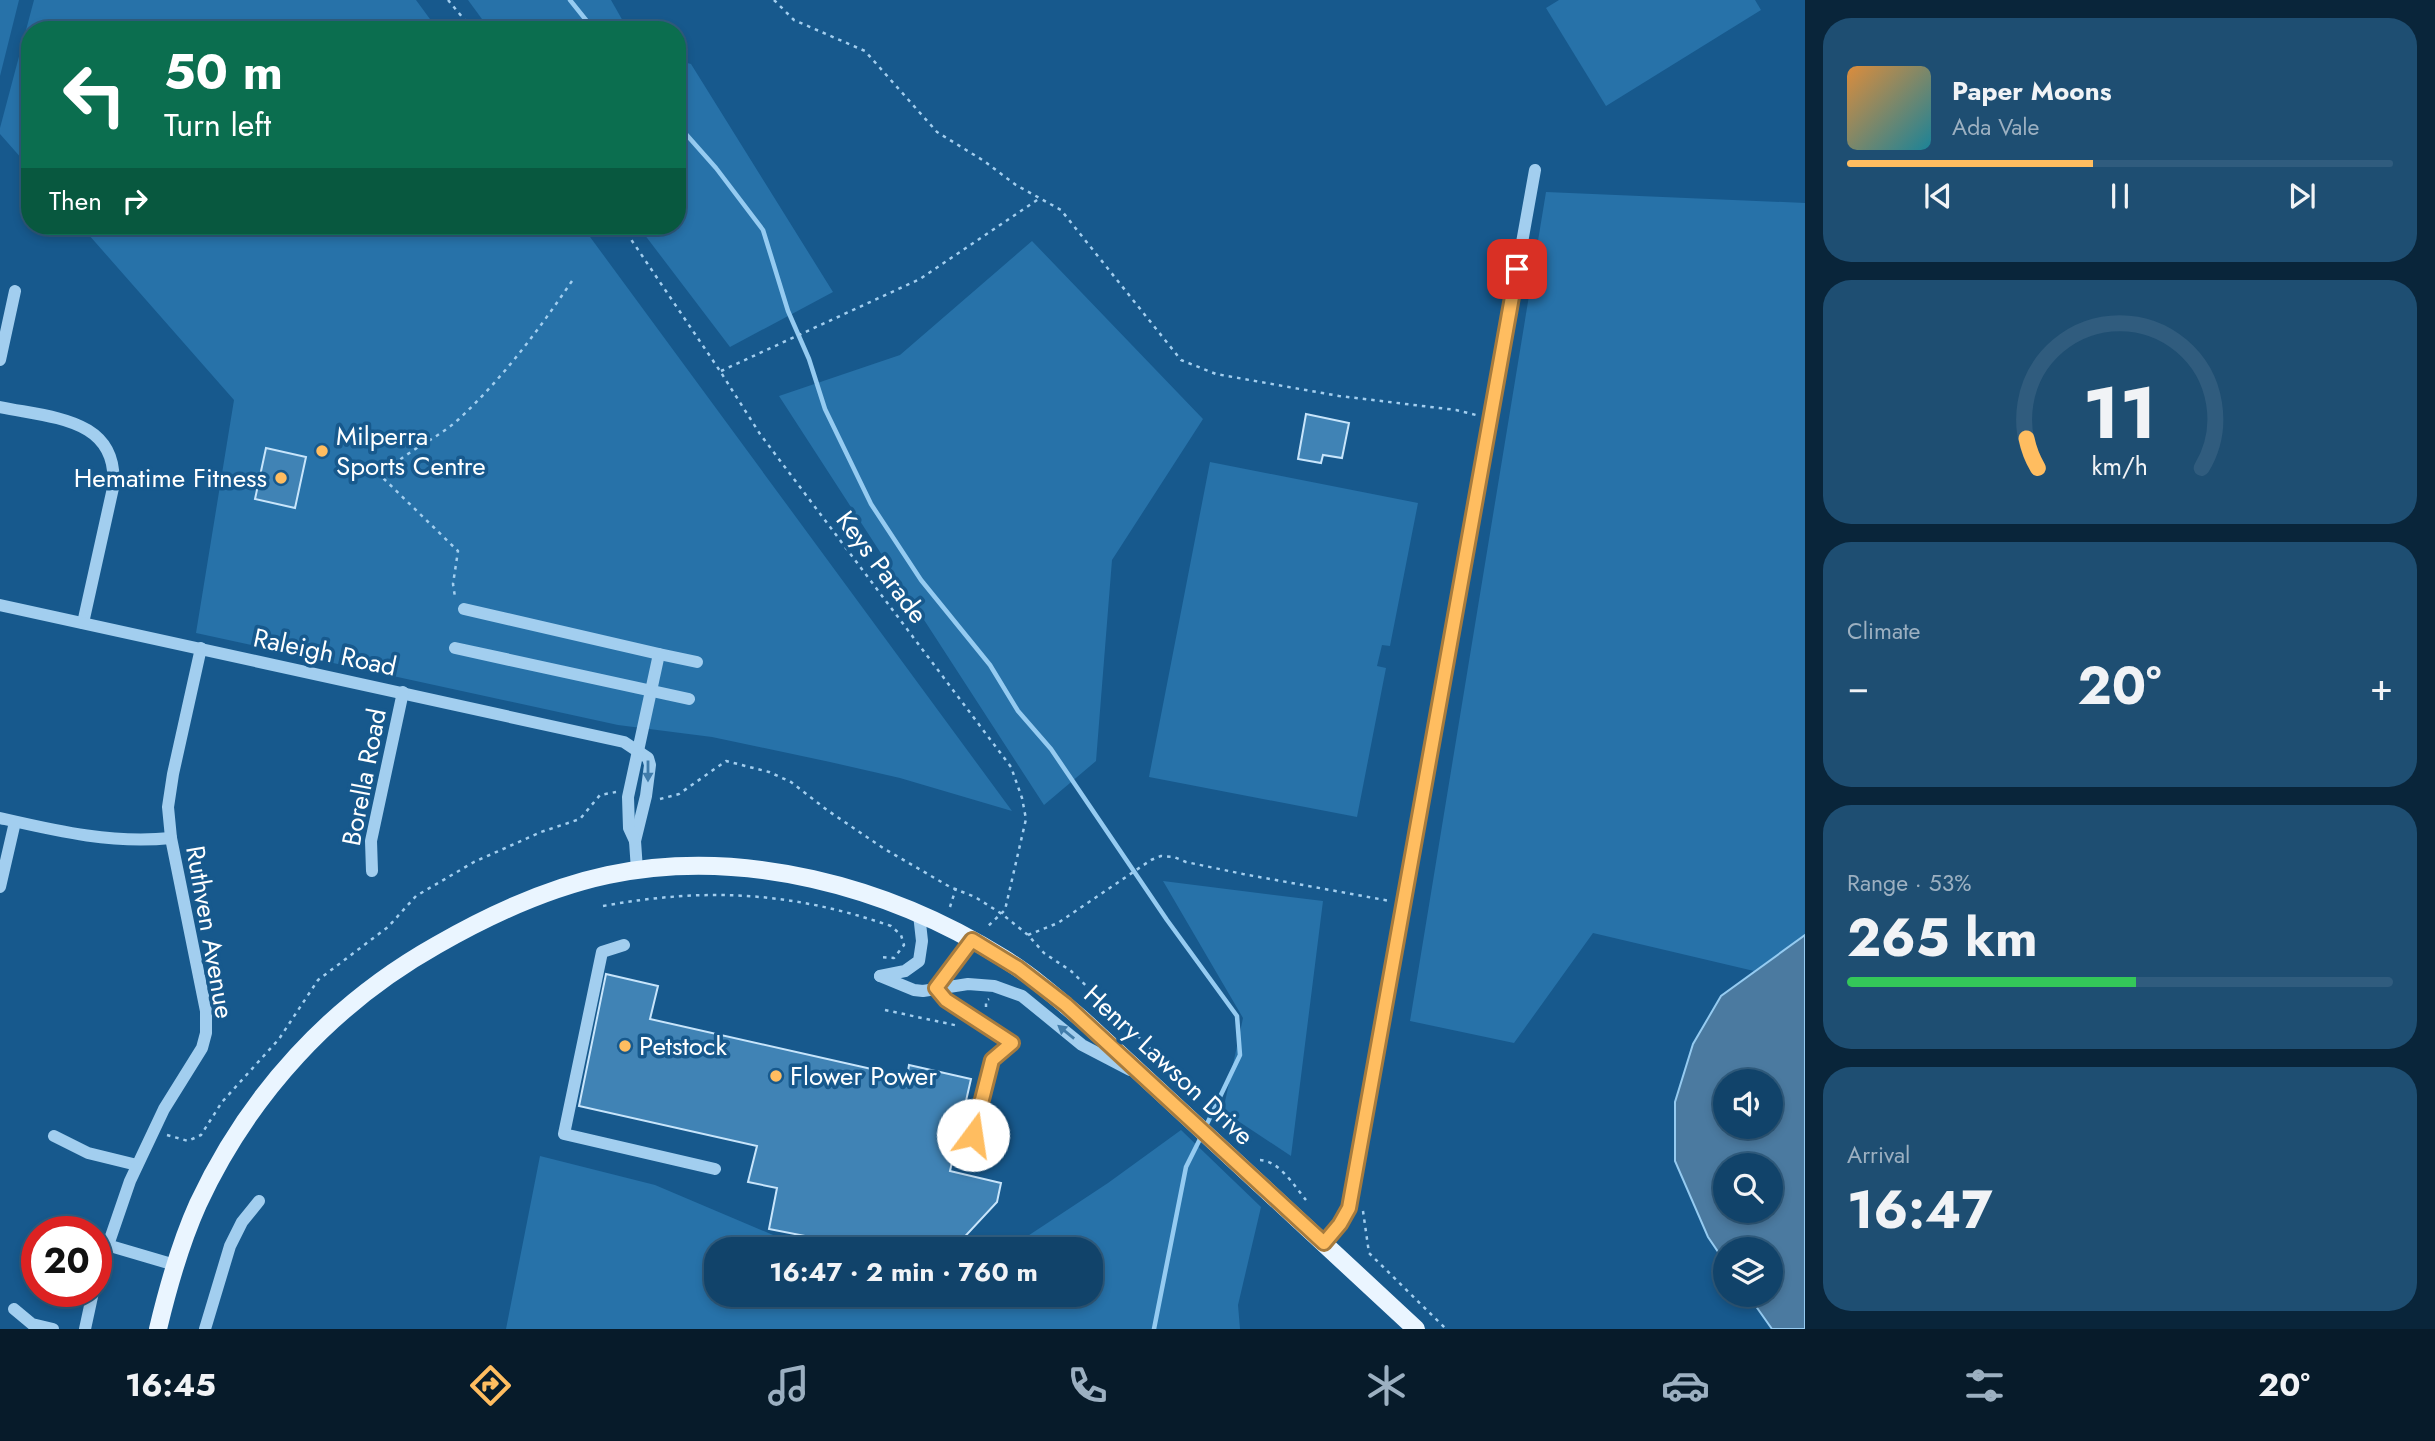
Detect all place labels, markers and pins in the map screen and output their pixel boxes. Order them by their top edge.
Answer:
pin [1487,239,1547,299]
place label: Milperra Sports Centre [336,417,486,485]
marker: Milperra Sports Centre [314,443,330,459]
place label: Hematime Fitness [74,459,267,497]
marker: Hematime Fitness [273,470,289,486]
place label: Petstock [639,1027,727,1065]
marker: Petstock [617,1038,633,1054]
place label: Flower Power [790,1057,937,1095]
marker: Flower Power [768,1068,784,1084]

